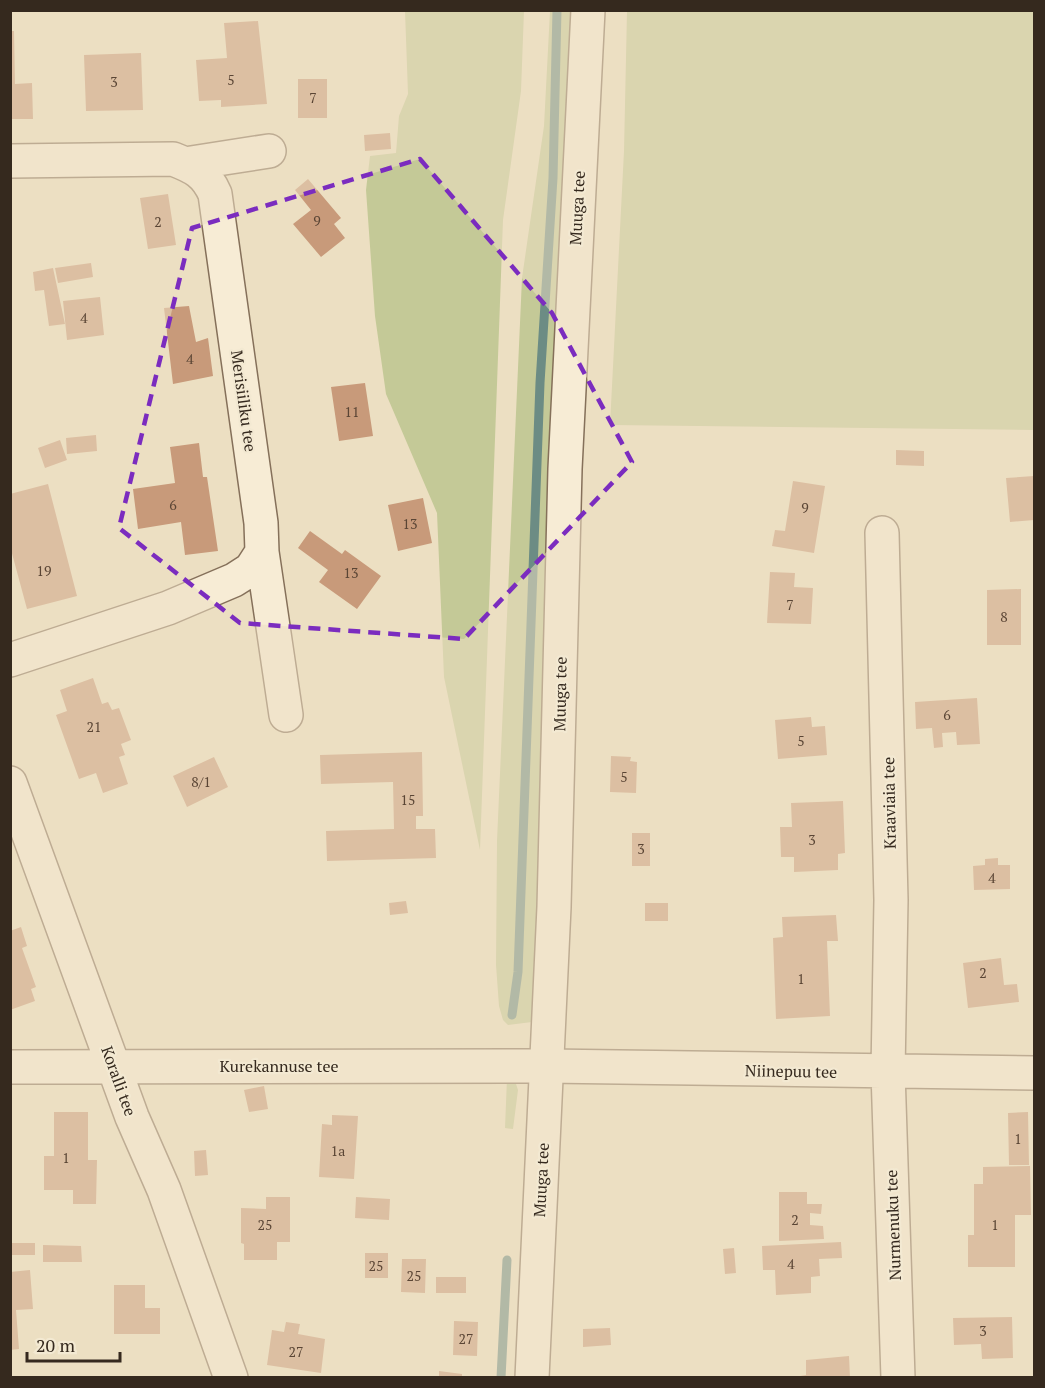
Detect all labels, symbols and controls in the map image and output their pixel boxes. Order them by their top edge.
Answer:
house number: 5 [227,70,235,89]
house number: 3 [110,72,118,91]
house number: 7 [309,88,317,107]
street label: Muuga tee [564,170,590,246]
house number: 9 [313,211,321,230]
house number: 2 [154,212,162,231]
house number: 4 [80,308,88,327]
house number: 4 [186,349,194,368]
street label: Merisiiliku tee [226,349,262,453]
house number: 11 [345,402,359,421]
house number: 6 [169,495,177,514]
house number: 9 [801,498,809,517]
house number: 13 [403,514,417,533]
house number: 19 [37,561,51,580]
house number: 13 [344,563,358,582]
house number: 7 [786,595,794,614]
house number: 8 [1000,607,1008,626]
street label: Muuga tee [548,656,572,732]
house number: 6 [943,705,951,724]
house number: 21 [87,717,101,736]
house number: 5 [797,731,805,750]
street label: Kraaviaia tee [877,757,901,849]
house number: 5 [620,767,628,786]
house number: 8/1 [191,772,211,791]
house number: 15 [401,790,415,809]
house number: 3 [808,830,816,849]
house number: 3 [637,839,645,858]
house number: 4 [988,868,996,887]
house number: 2 [979,963,987,982]
house number: 1 [797,969,805,988]
street label: Koralli tee [96,1043,142,1119]
street label: Kurekannuse tee [219,1055,339,1077]
street label: Niinepuu tee [745,1059,837,1083]
house number: 1 [1014,1129,1022,1148]
house number: 1a [331,1141,345,1160]
street label: Muuga tee [528,1142,554,1218]
house number: 1 [62,1148,70,1167]
street label: Nurmenuku tee [880,1169,906,1281]
house number: 2 [791,1210,799,1229]
house number: 25 [258,1215,272,1234]
house number: 1 [991,1215,999,1234]
house number: 4 [787,1254,795,1273]
house number: 25 [369,1256,383,1275]
house number: 25 [407,1266,421,1285]
house number: 3 [979,1321,987,1340]
scale bar [27,1325,120,1363]
house number: 27 [459,1329,473,1348]
text: 20 m [36,1333,76,1357]
house number: 27 [289,1342,303,1361]

